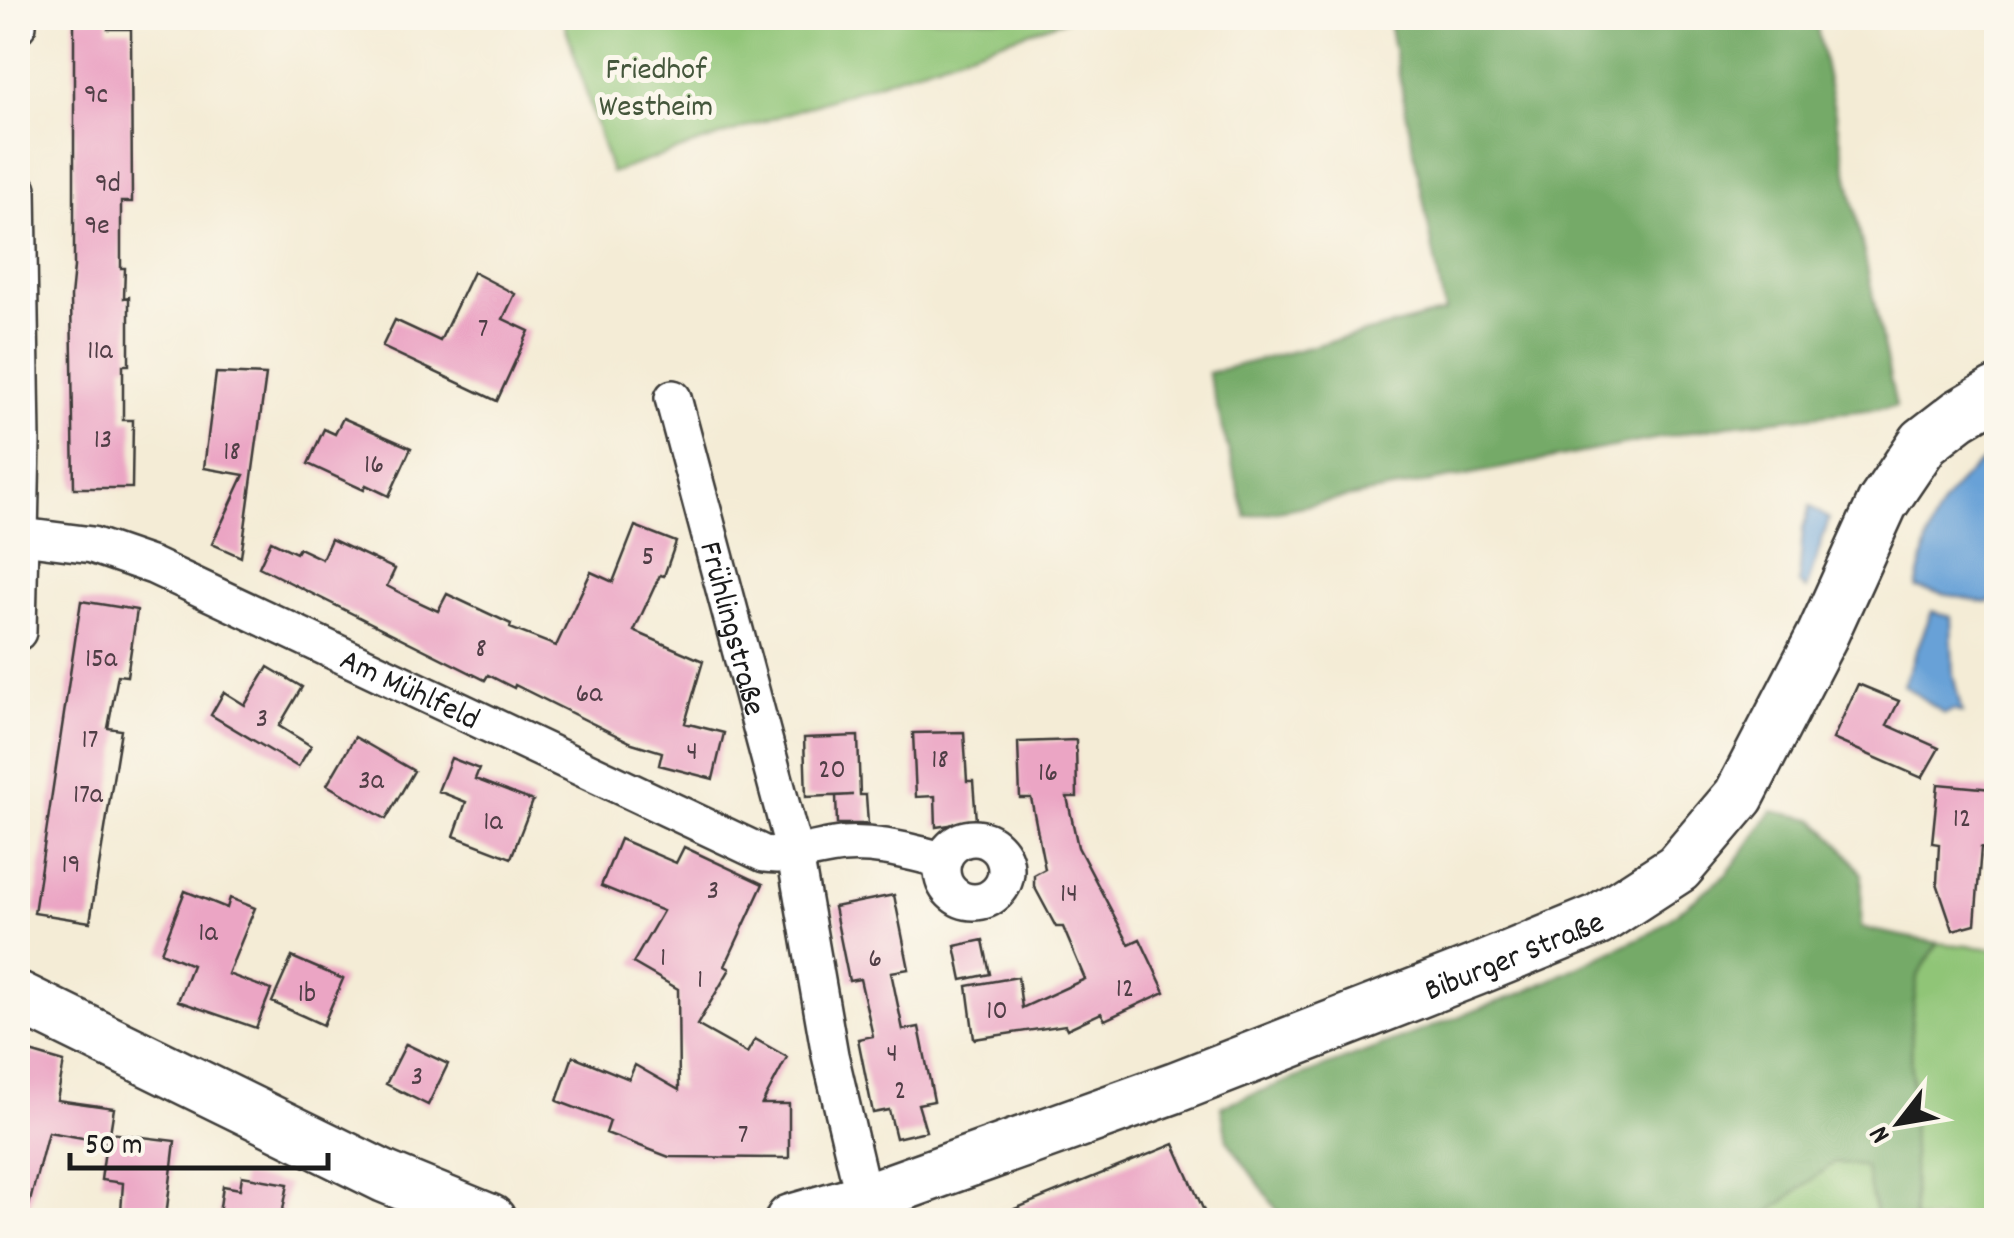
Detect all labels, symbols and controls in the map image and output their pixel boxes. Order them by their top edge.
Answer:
park label: Friedhof Westheim [599,49,713,132]
house number: 9c [84,77,108,117]
house number: 9d [95,166,121,206]
house number: 9e [84,208,110,248]
house number: 7 [478,311,488,351]
house number: 11a [87,333,114,373]
house number: 13 [94,422,112,462]
house number: 18 [223,434,241,474]
house number: 16 [364,447,384,487]
street label: Frühlingstraße [684,537,775,721]
house number: 5 [642,539,654,579]
house number: 8 [475,631,487,671]
street label: Am Mühlfeld [331,639,486,745]
house number: 15a [85,641,118,681]
house number: 6a [576,676,603,716]
house number: 3 [256,701,268,741]
house number: 17 [82,722,98,762]
house number: 4 [686,734,698,774]
house number: 18 [931,742,949,782]
house number: 20 [818,752,846,792]
house number: 16 [1038,755,1058,795]
house number: 3a [358,763,385,803]
house number: 17a [73,777,104,817]
house number: 12 [1953,801,1971,841]
house number: 1a [483,804,503,844]
house number: 19 [62,847,80,887]
house number: 3 [707,873,719,913]
house number: 14 [1060,876,1078,916]
street label: Biburger Straße [1419,902,1612,1016]
house number: 1a [198,915,218,955]
house number: 1 [660,940,666,980]
house number: 6 [868,941,882,981]
house number: 1 [697,962,703,1002]
house number: 12 [1116,971,1134,1011]
house number: 1b [298,976,316,1016]
house number: 10 [986,993,1008,1033]
house number: 4 [886,1036,898,1076]
house number: 3 [411,1059,423,1099]
house number: 2 [894,1073,906,1113]
north arrow [1849,1073,1949,1173]
scale bar [70,1108,328,1170]
house number: 7 [738,1117,748,1157]
text: N [1861,1117,1903,1150]
text: 50 m [85,1126,143,1169]

